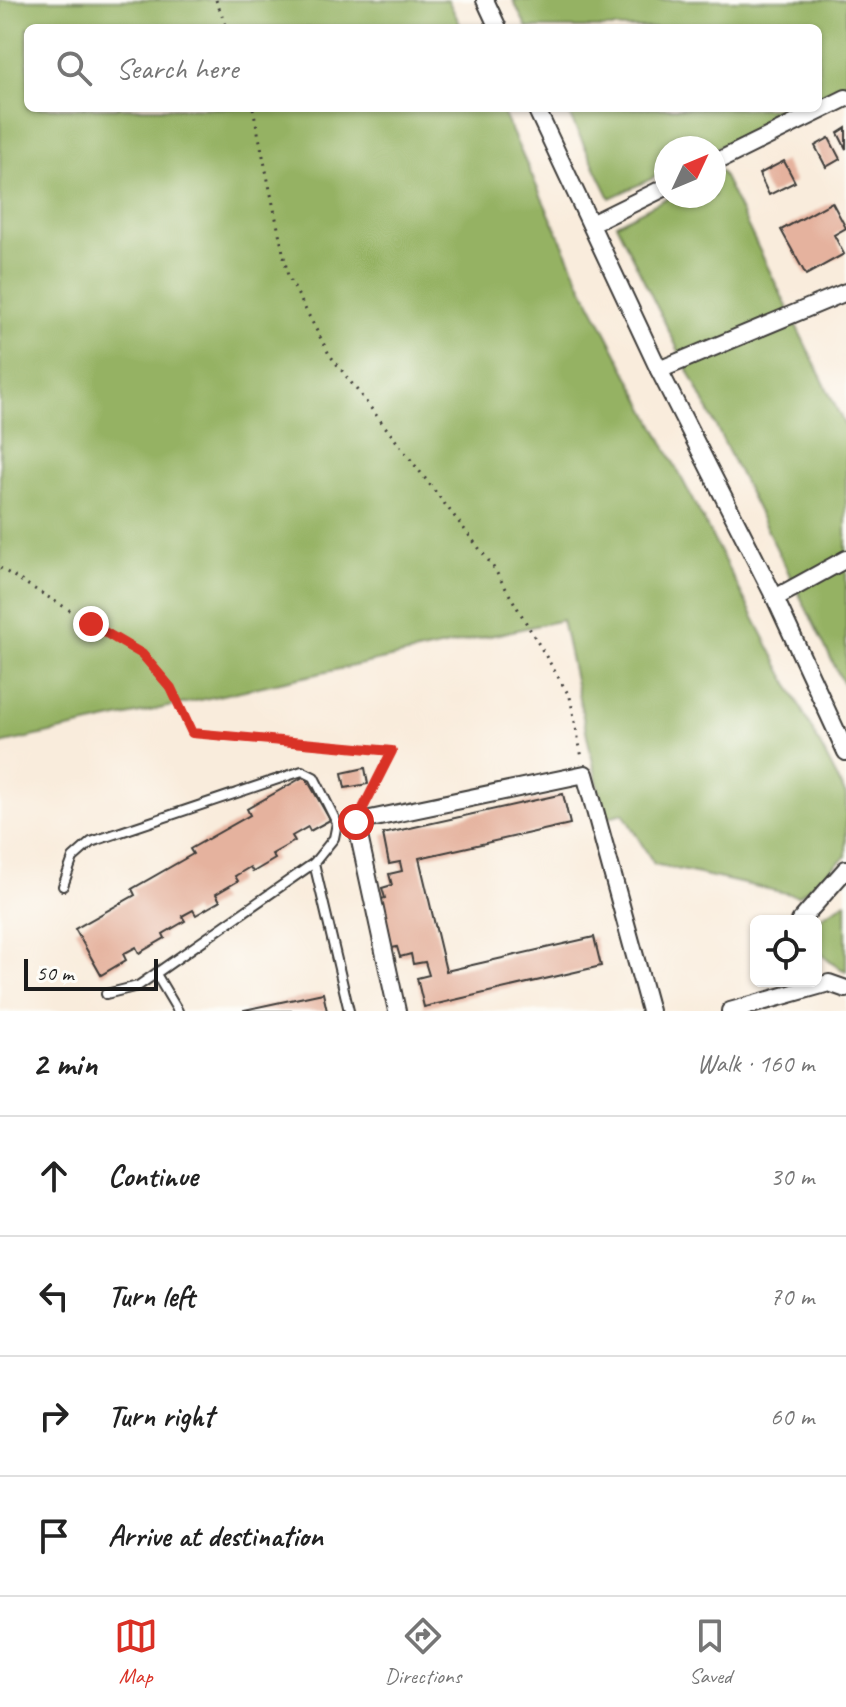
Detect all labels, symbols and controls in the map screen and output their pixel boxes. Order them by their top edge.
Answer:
search box [24,24,822,112]
icon: search [52,46,96,90]
text: Search here [116,49,238,87]
north arrow [654,136,726,208]
route end [73,606,109,642]
route start [338,804,374,840]
map controls [750,915,822,987]
button: locate [750,915,822,987]
scale bar [24,955,158,991]
text: 50 m [36,959,73,987]
text: 2 min [32,1042,97,1085]
text: Walk · 160 m [697,1047,814,1080]
icon: ahead [32,1154,76,1198]
text: Continue [108,1157,198,1195]
text: 30 m [770,1160,814,1193]
icon: left [32,1274,76,1318]
text: Turn left [108,1277,195,1315]
text: 70 m [770,1280,814,1313]
icon: right [32,1394,76,1438]
text: Turn right [108,1397,213,1435]
text: 60 m [770,1400,814,1433]
icon: arrive [32,1514,76,1558]
text: Arrive at destination [108,1517,323,1555]
tab: Map [114,1614,158,1690]
tab: Directions [385,1614,461,1690]
tab: Saved [688,1614,732,1690]

